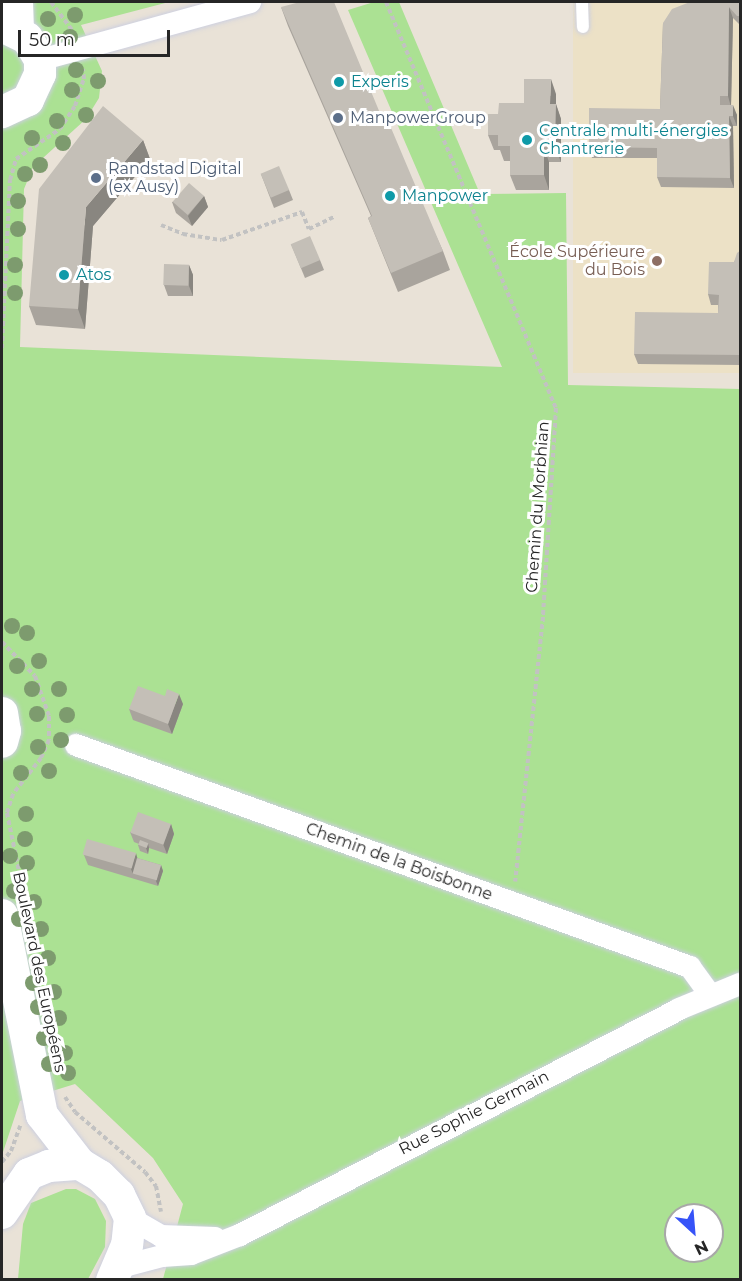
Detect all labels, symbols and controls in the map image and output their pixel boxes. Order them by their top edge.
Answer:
scale bar [21,18,172,56]
text: 50 m [29,29,75,51]
place label: Experis [351,72,409,92]
marker: Experis [332,75,346,89]
place label: ManpowerGroup [350,108,486,128]
marker: ManpowerGroup [331,111,345,125]
place label: Centrale multi-énergies Chantrerie [539,121,728,159]
marker: Centrale multi-énergies Chantrerie [520,133,534,147]
place label: Randstad Digital (ex Ausy) [108,159,242,197]
marker: Randstad Digital (ex Ausy) [89,171,103,185]
place label: Manpower [402,186,488,206]
marker: Manpower [383,189,397,203]
place label: École Supérieure du Bois [509,242,645,280]
marker: École Supérieure du Bois [650,254,664,268]
place label: Atos [76,265,111,285]
marker: Atos [57,268,71,282]
street label: Chemin du Morbhian [522,421,554,593]
street label: Chemin de la Boisbonne [303,819,495,905]
street label: Boulevard des Européens [8,870,70,1074]
street label: Rue Sophie Germain [396,1067,552,1159]
north arrow [664,1203,724,1263]
text: N [691,1236,711,1259]

